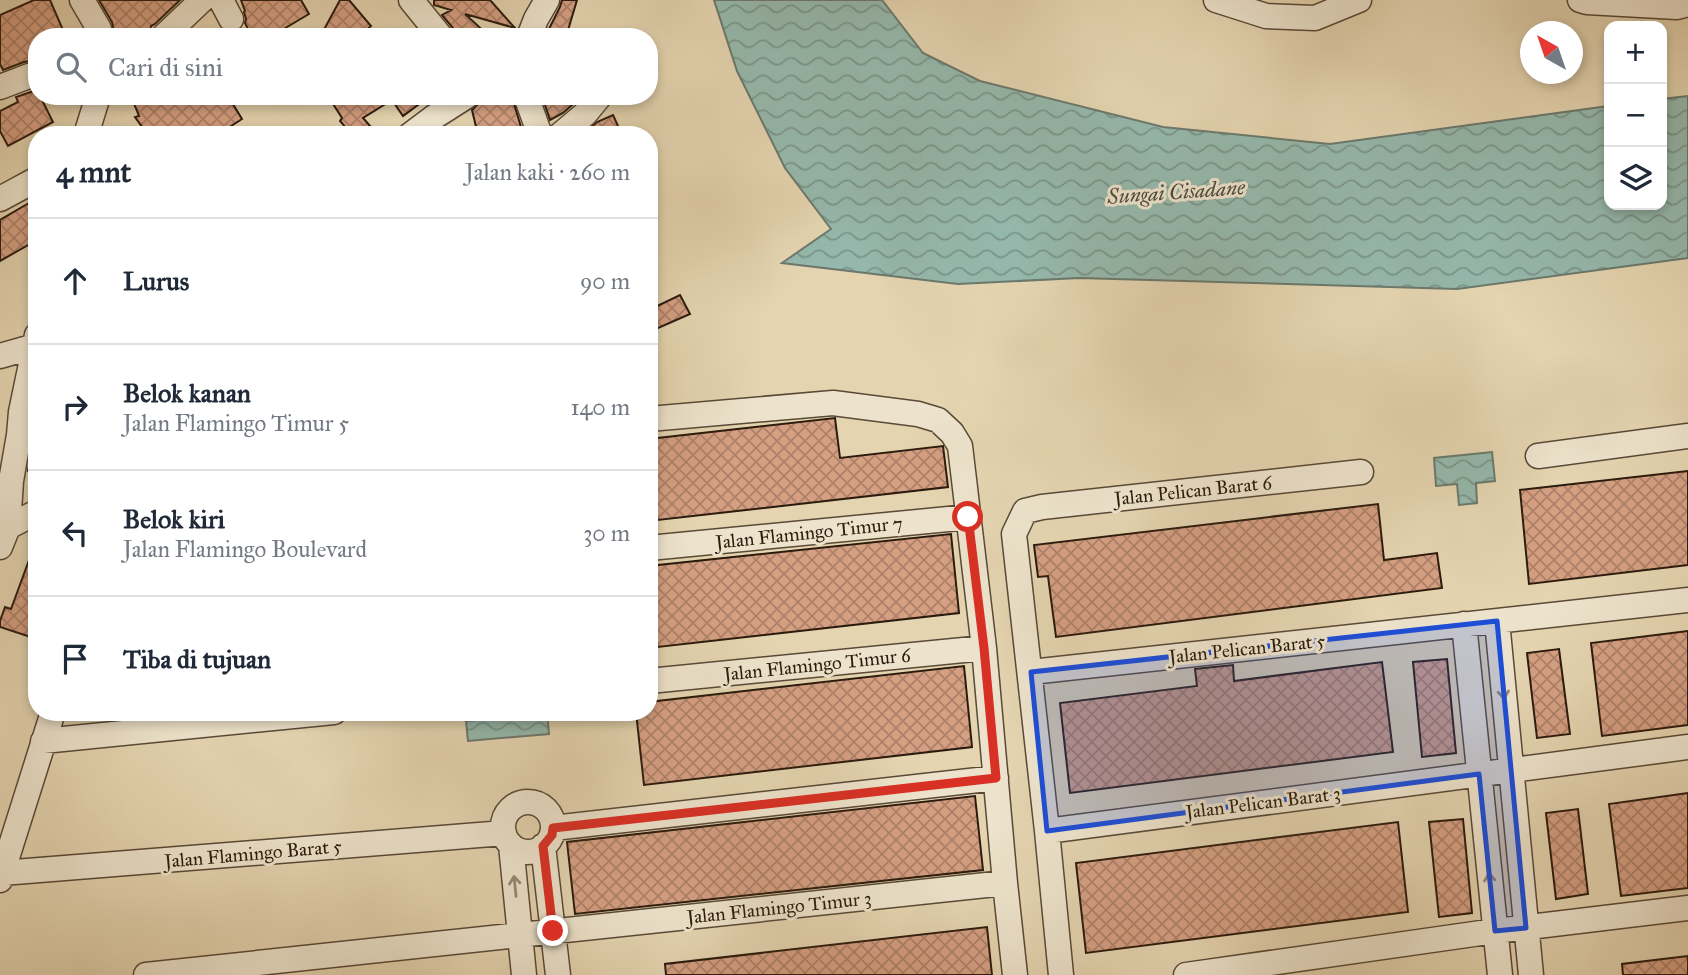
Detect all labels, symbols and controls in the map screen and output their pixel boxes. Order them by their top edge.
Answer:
north arrow [1520,21,1583,84]
map controls [1604,21,1667,210]
button: + [1604,21,1667,84]
search box [28,28,658,105]
icon: search [52,48,90,86]
text: Cari di sini [108,51,223,83]
button: − [1604,84,1667,147]
button: layers [1604,147,1667,210]
text: 4 mnt [56,154,131,190]
text: Jalan kaki · 260 m [465,158,630,186]
water label: Sungai Cisadane [1105,174,1247,210]
icon: ahead [56,262,94,300]
text: Lurus [123,265,189,297]
text: 90 m [580,267,630,295]
text: Belok kanan [123,377,251,409]
icon: right [56,388,94,426]
text: 140 m [570,393,630,421]
text: Jalan Flamingo Timur 5 [123,409,349,437]
street label: Jalan Pelican Barat 6 [1111,471,1274,511]
route start [952,501,983,532]
text: Belok kiri [123,503,225,535]
street label: Jalan Flamingo Timur 7 [712,511,904,555]
icon: left [56,514,94,552]
text: 30 m [583,519,630,547]
text: Jalan Flamingo Boulevard [123,535,367,563]
street label: Jalan Pelican Barat 5 [1166,629,1327,669]
icon: arrive [56,640,94,678]
text: Tiba di tujuan [123,643,271,675]
street label: Jalan Flamingo Timur 6 [721,643,913,687]
one-way arrow [1497,677,1510,700]
street label: Jalan Pelican Barat 3 [1182,782,1342,825]
street label: Jalan Flamingo Barat 5 [161,834,343,874]
one-way arrow [1484,872,1497,895]
one-way arrow [508,875,521,898]
street label: Jalan Flamingo Timur 3 [684,886,873,930]
route end [537,915,568,946]

